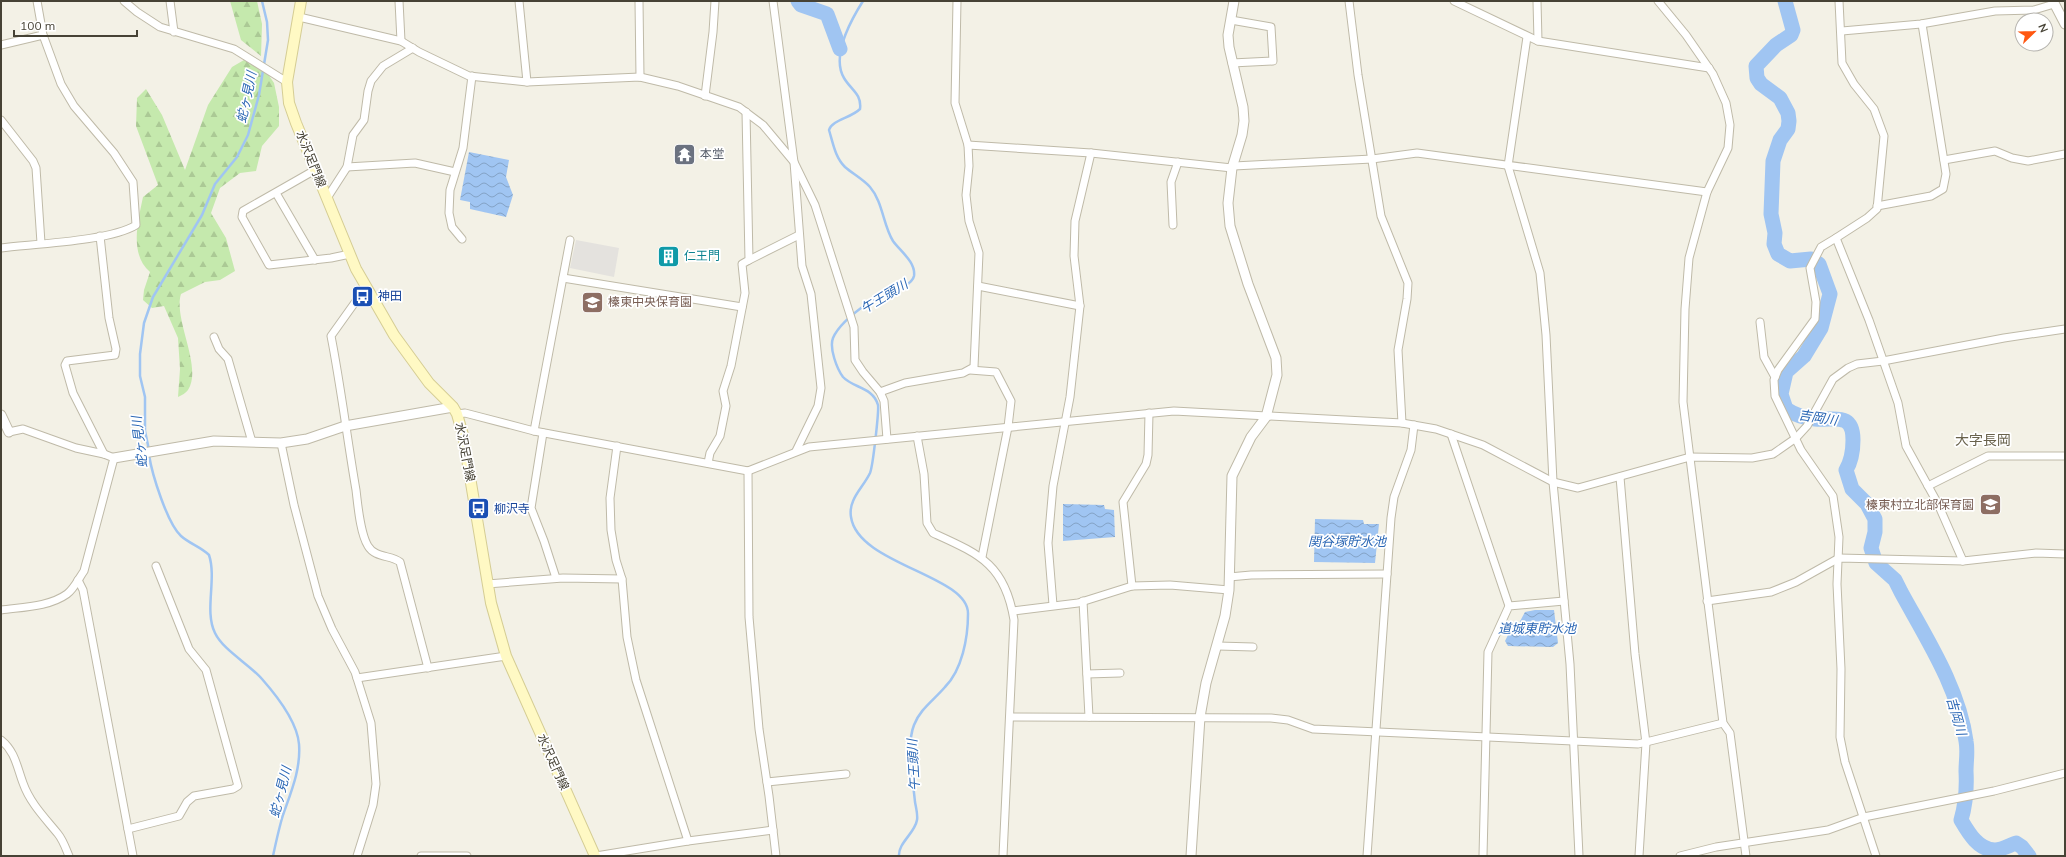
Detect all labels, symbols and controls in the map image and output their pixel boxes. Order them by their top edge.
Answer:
scale bar [14,12,137,38]
north arrow [2014,12,2054,52]
text: 100 m [20,18,55,33]
text: N [2035,22,2051,35]
water label: 蛇ヶ見川 [233,68,260,124]
street label: 水沢足門線 [293,128,330,189]
temple icon: 本堂 [671,141,697,167]
place label: 本堂 [700,146,724,161]
building icon: 仁王門 [655,243,681,269]
place label: 仁王門 [684,248,720,263]
water label: 午王頭川 [858,275,912,316]
bus stop icon: 神田 [350,283,376,309]
place label: 神田 [378,288,402,303]
school or university icon: 榛東中央保育園 [580,289,606,315]
place label: 榛東中央保育園 [608,294,692,309]
water label: 吉岡川 [1797,406,1840,428]
water label: 蛇ヶ見川 [128,413,150,469]
street label: 水沢足門線 [452,421,479,483]
district label: 大字長岡 [1955,431,2011,449]
school or university icon: 榛東村立北部保育園 [1977,492,2003,518]
bus stop icon: 柳沢寺 [465,496,491,522]
place label: 榛東村立北部保育園 [1866,497,1974,512]
place label: 柳沢寺 [494,501,530,516]
water label: 関谷塚貯水池 [1308,533,1388,549]
water label: 道城東貯水池 [1498,620,1578,636]
water label: 吉岡川 [1944,695,1971,739]
street label: 水沢足門線 [534,731,573,792]
water label: 午王頭川 [904,737,922,791]
water label: 蛇ヶ見川 [266,763,295,819]

